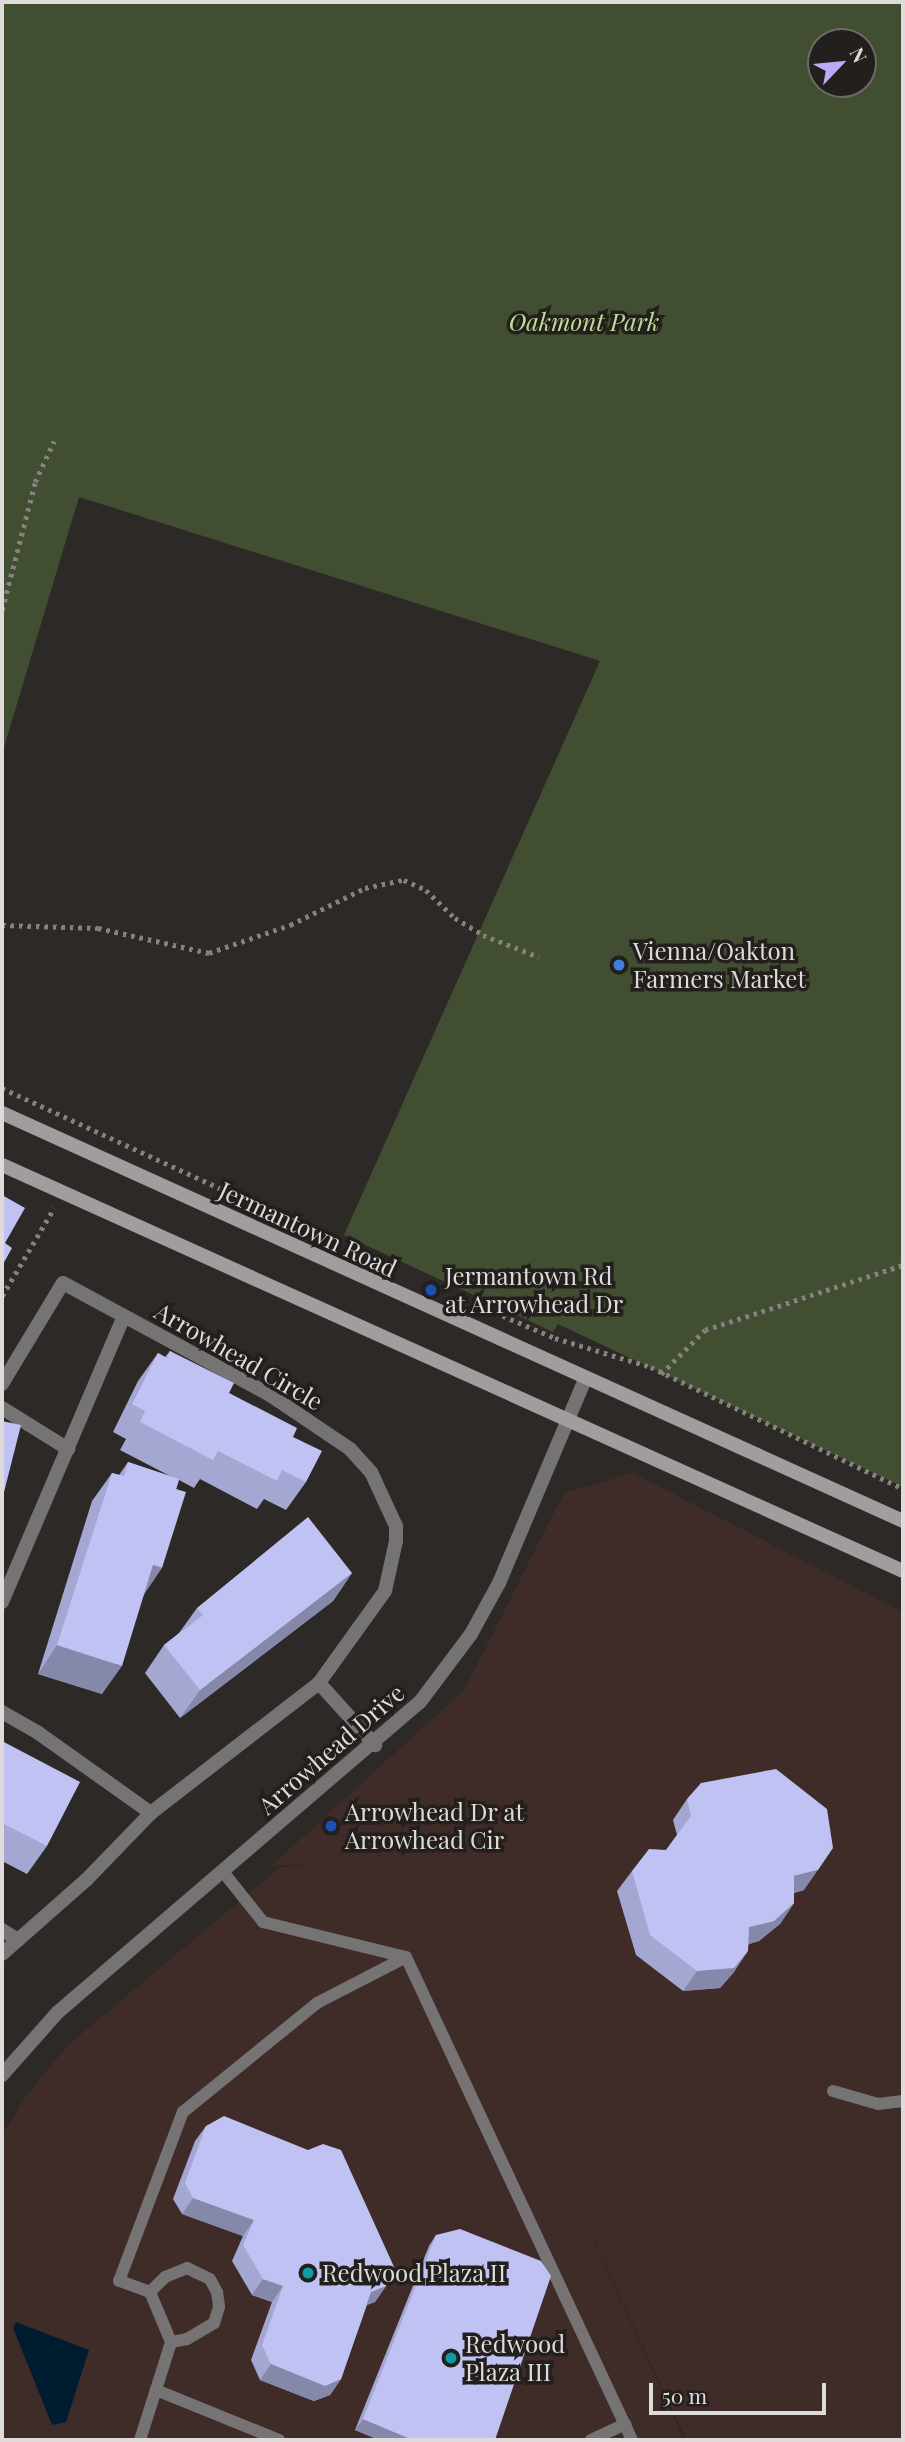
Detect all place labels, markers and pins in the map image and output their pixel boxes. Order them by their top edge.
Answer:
place label: Vienna/Oakton Farmers Market [633,937,806,993]
marker: Vienna/Oakton Farmers Market [611,957,627,973]
place label: Jermantown Rd at Arrowhead Dr [445,1262,624,1318]
marker: Jermantown Rd at Arrowhead Dr [423,1282,439,1298]
place label: Arrowhead Dr at Arrowhead Cir [345,1798,524,1854]
marker: Arrowhead Dr at Arrowhead Cir [323,1818,339,1834]
place label: Redwood Plaza II [322,2259,506,2287]
marker: Redwood Plaza II [300,2265,316,2281]
place label: Redwood Plaza III [465,2330,565,2386]
marker: Redwood Plaza III [443,2350,459,2366]

